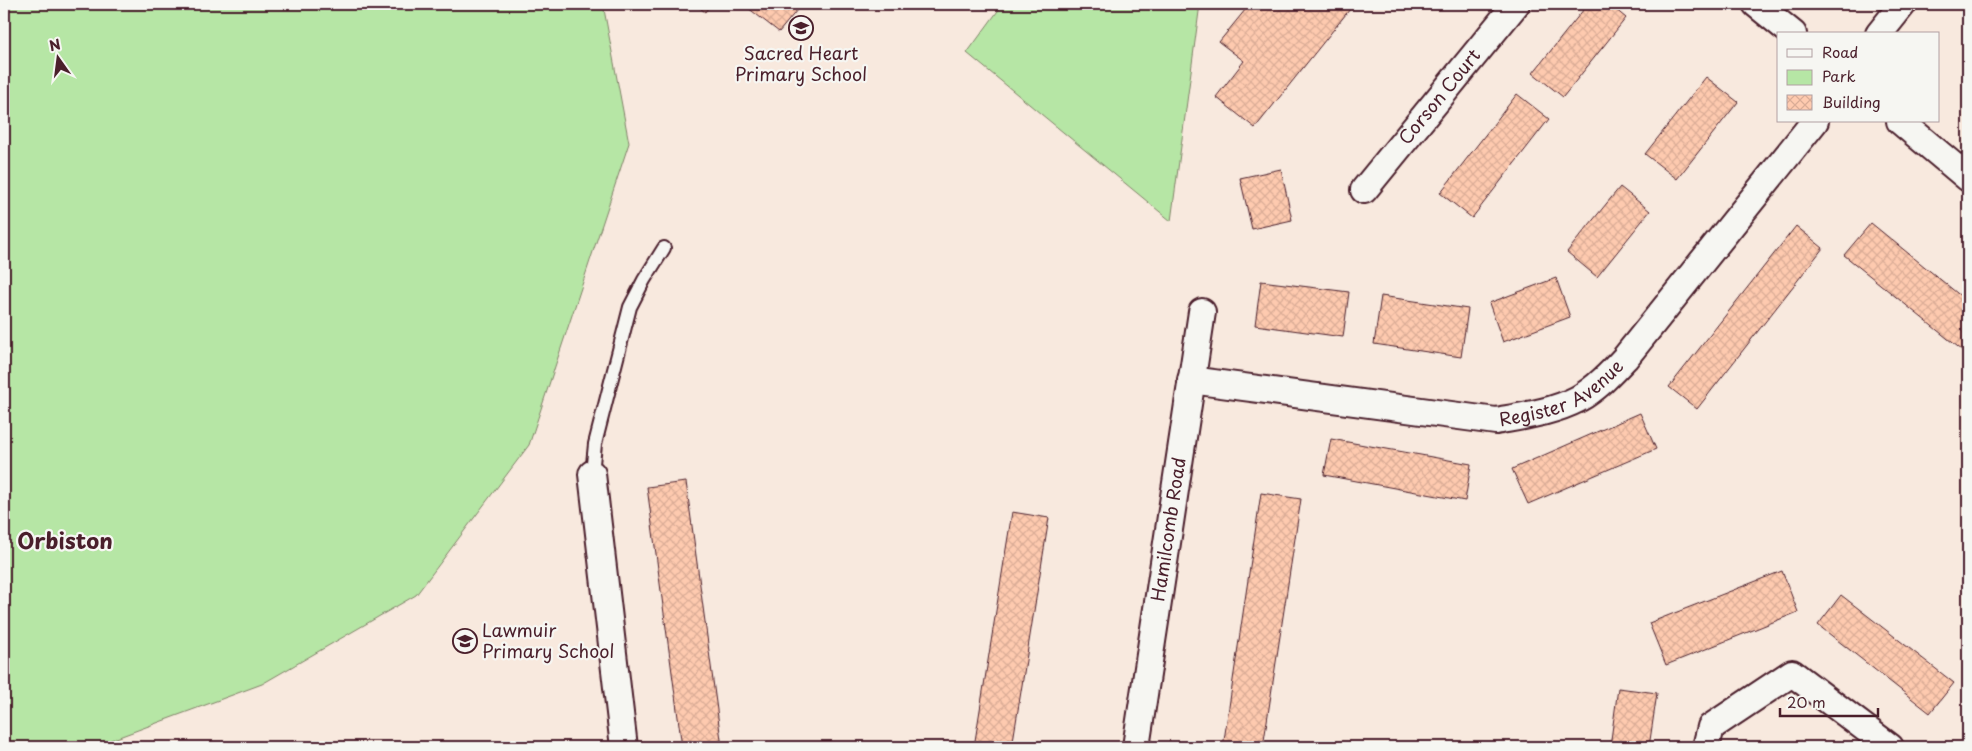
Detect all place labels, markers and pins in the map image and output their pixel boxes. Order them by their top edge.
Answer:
school or university icon: Sacred Heart Primary School [788,15,814,41]
place label: Sacred Heart Primary School [735,39,867,87]
place label: Lawmuir Primary School [482,616,614,664]
school or university icon: Lawmuir Primary School [452,628,478,654]

